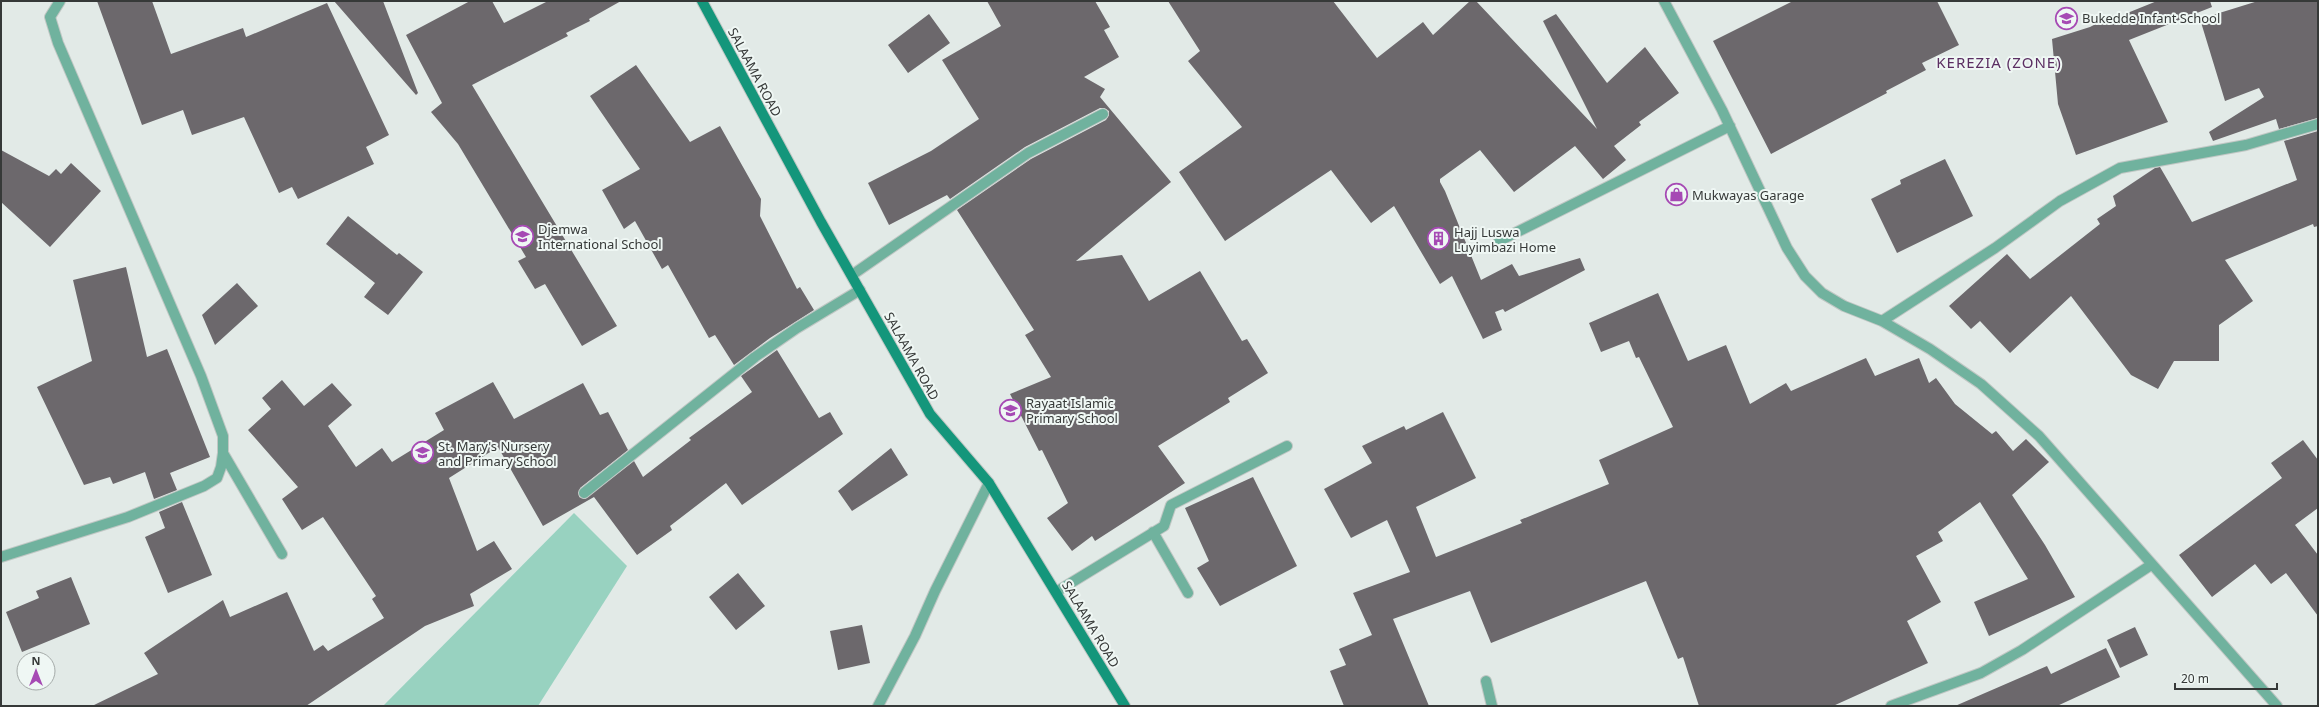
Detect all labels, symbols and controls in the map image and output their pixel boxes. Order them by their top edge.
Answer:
school or university icon: Bukedde Infant School [2053,5,2079,31]
place label: Bukedde Infant School [2082,9,2220,27]
street label: SALAAMA ROAD [724,24,786,120]
district label: KEREZIA (ZONE) [1936,52,2062,72]
shop icon: Mukwayas Garage [1664,182,1690,208]
place label: Mukwayas Garage [1692,186,1804,204]
place label: Djemwa International School [538,220,662,253]
school or university icon: Djemwa International School [509,223,535,249]
place label: Hajj Luswa Luyimbazi Home [1454,223,1556,256]
building icon: Hajj Luswa Luyimbazi Home [1426,226,1452,252]
street label: SALAAMA ROAD [880,309,944,403]
place label: Rayaat Islamic Primary School [1026,394,1118,427]
school or university icon: Rayaat Islamic Primary School [997,397,1023,423]
place label: St. Mary's Nursery and Primary School [438,437,557,470]
school or university icon: St. Mary's Nursery and Primary School [409,440,435,466]
street label: SALAAMA ROAD [1058,577,1124,671]
north arrow [16,651,56,691]
text: N [32,653,40,668]
scale bar [2175,665,2277,691]
text: 20 m [2181,670,2209,687]

